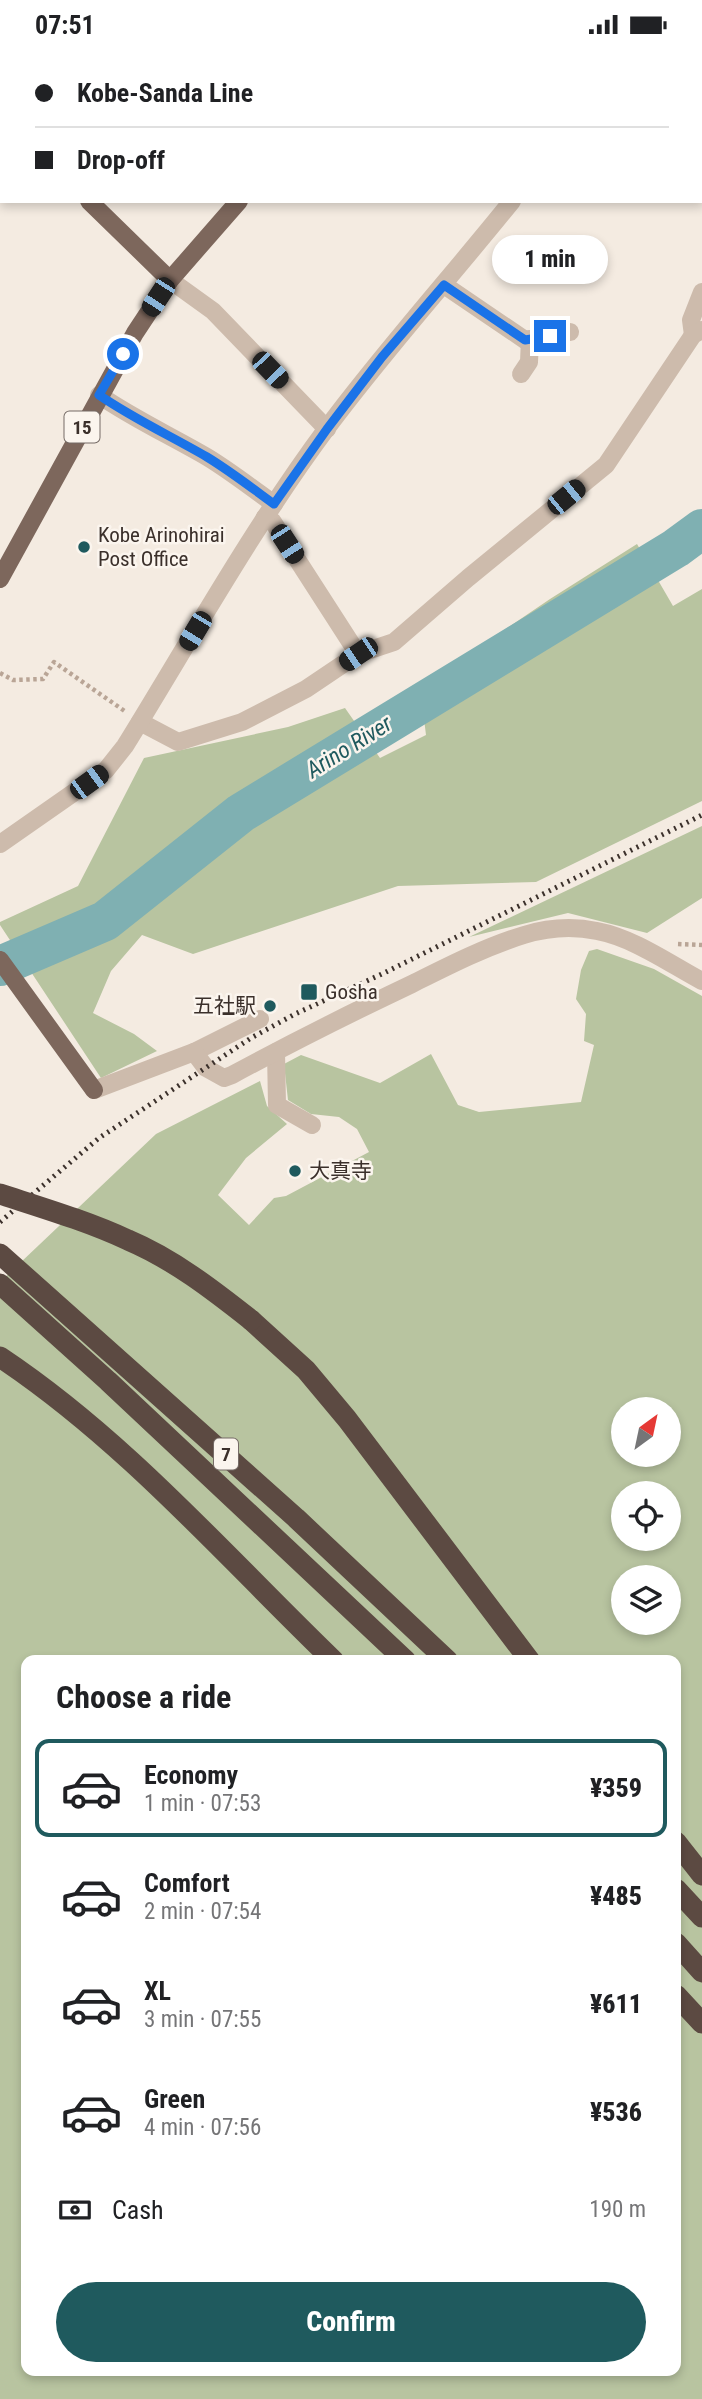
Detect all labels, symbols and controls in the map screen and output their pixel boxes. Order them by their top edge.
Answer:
text: 07:51 [35,10,95,40]
text: Kobe-Sanda Line [77,78,253,108]
text: Drop-off [77,145,165,175]
callout: 1 min [492,235,608,283]
text: 1 min [524,246,576,273]
car [138,274,179,320]
route end [534,320,566,352]
route start [107,338,139,370]
car [248,348,293,392]
road number: 15 [64,411,100,443]
car [544,476,589,518]
car [267,521,308,567]
place label: Kobe Arinohirai Post Office [98,523,225,571]
marker: Kobe Arinohirai Post Office [76,539,92,555]
car [176,608,215,654]
car [335,634,382,674]
water label: Arino River [300,710,398,784]
car [66,761,113,803]
place label: Gosha [325,980,378,1004]
marker: Gosha [299,982,319,1002]
place label: 五社駅 [193,994,256,1018]
marker: 五社駅 [262,998,278,1014]
place label: 大真寺 [309,1159,372,1183]
marker: 大真寺 [287,1163,303,1179]
north arrow [611,1397,681,1467]
map controls [611,1397,681,1635]
road number: 7 [214,1439,238,1469]
button: locate [611,1481,681,1551]
button: layers [611,1565,681,1635]
text: Choose a ride [56,1678,231,1716]
icon: car [60,1757,123,1820]
text: Economy [144,1760,238,1790]
text: ¥359 [590,1773,642,1803]
text: 1 min · 07:53 [144,1790,261,1817]
icon: car [60,1865,123,1928]
text: Comfort [144,1868,230,1898]
text: ¥485 [590,1881,642,1911]
text: 2 min · 07:54 [144,1898,261,1925]
icon: car [60,1973,123,2036]
text: XL [144,1976,171,2006]
text: ¥611 [590,1989,642,2019]
text: 3 min · 07:55 [144,2006,261,2033]
icon: car [60,2081,123,2144]
text: Green [144,2084,205,2114]
text: ¥536 [590,2097,642,2127]
text: 4 min · 07:56 [144,2114,261,2141]
icon: cash [56,2191,94,2229]
text: Cash [112,2195,164,2225]
text: 190 m [589,2196,646,2223]
button: Confirm [56,2282,646,2362]

